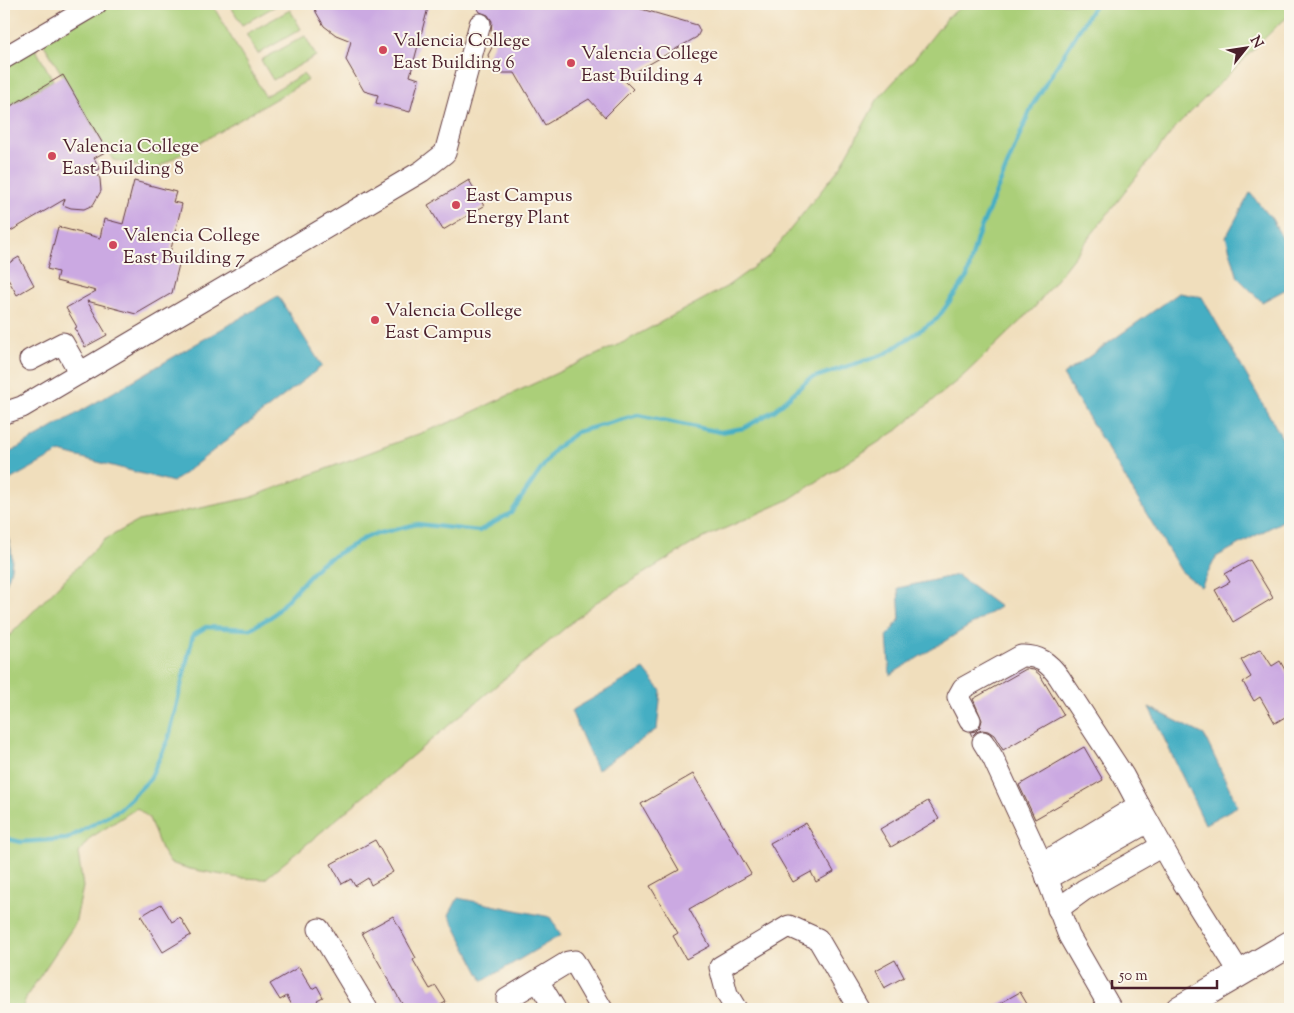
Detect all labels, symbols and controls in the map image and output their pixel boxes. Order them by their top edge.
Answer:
north arrow [1222,22,1272,72]
place label: Valencia College East Building 6 [393,28,530,77]
text: N [1244,33,1267,52]
place label: Valencia College East Building 4 [581,41,718,90]
marker: Valencia College East Building 6 [377,44,389,56]
marker: Valencia College East Building 4 [565,57,577,69]
place label: Valencia College East Building 8 [62,134,199,183]
marker: Valencia College East Building 8 [46,150,58,162]
place label: East Campus Energy Plant [466,183,573,232]
marker: East Campus Energy Plant [450,199,462,211]
place label: Valencia College East Building 7 [123,223,260,272]
marker: Valencia College East Building 7 [107,239,119,251]
place label: Valencia College East Campus [385,298,522,347]
marker: Valencia College East Campus [369,314,381,326]
scale bar [1112,958,1216,990]
text: 50 m [1118,966,1148,987]

